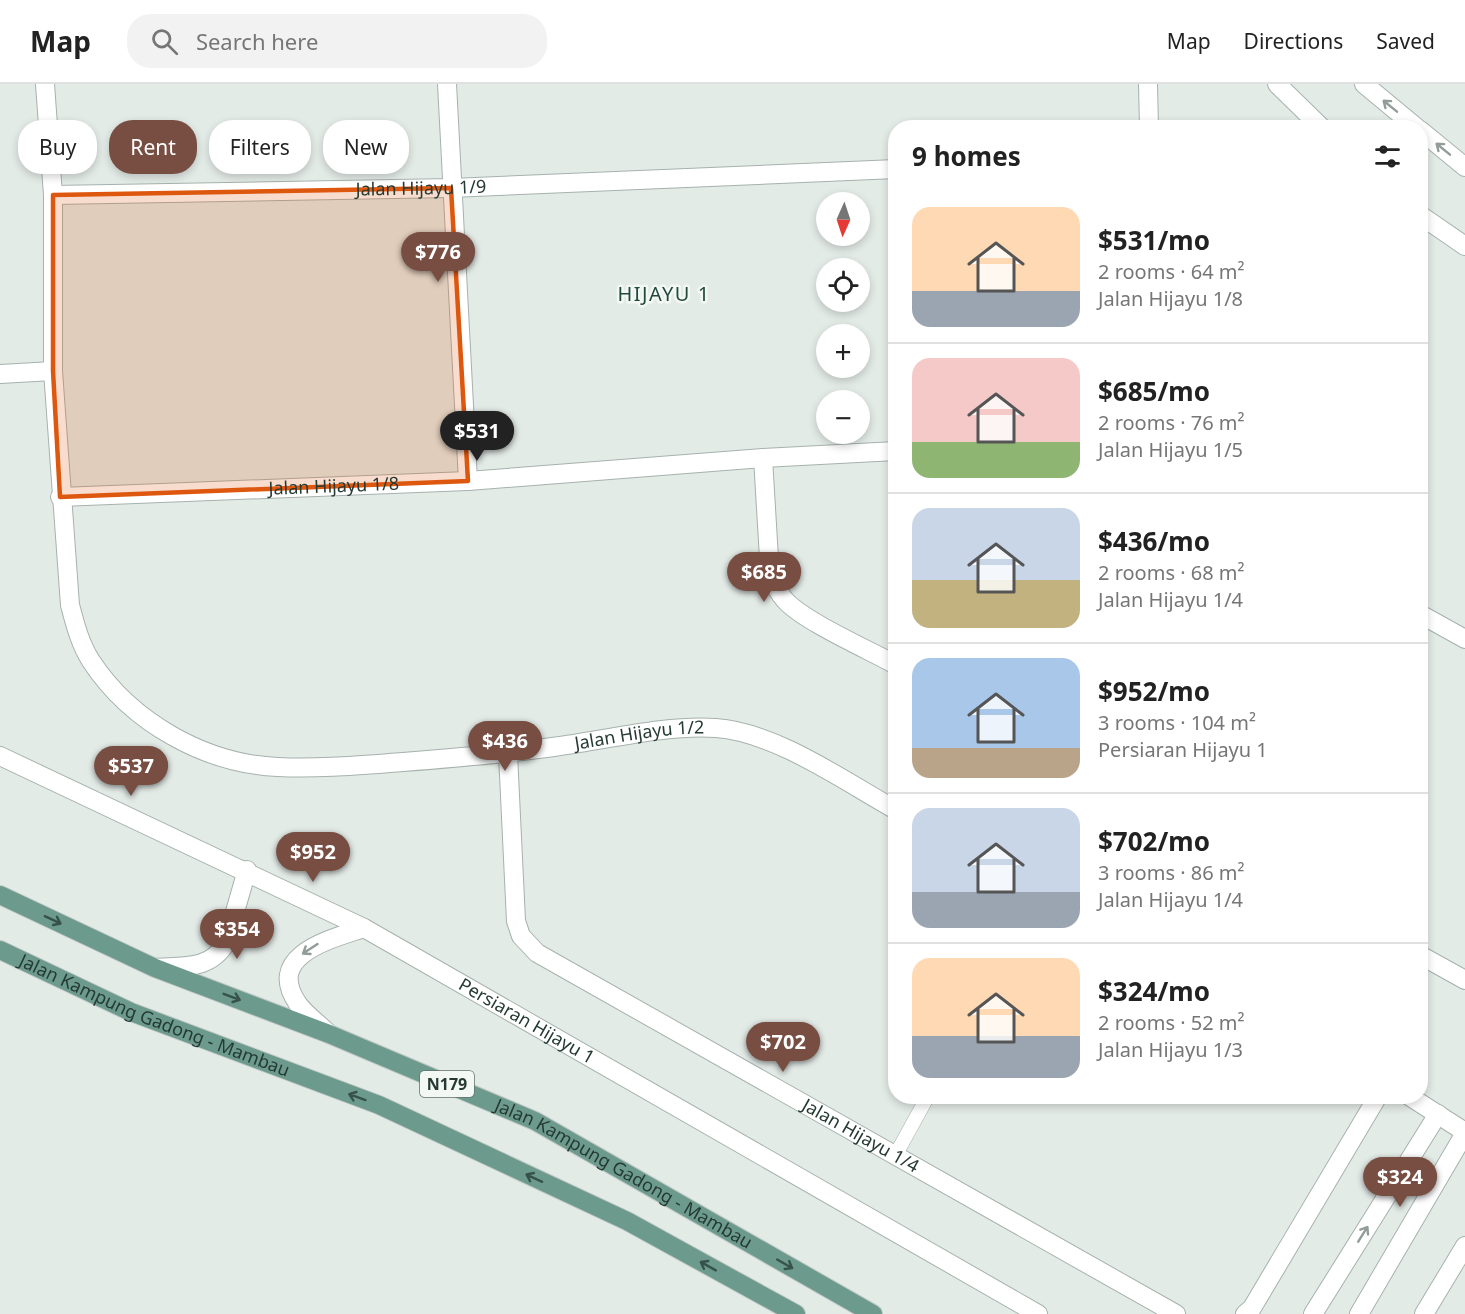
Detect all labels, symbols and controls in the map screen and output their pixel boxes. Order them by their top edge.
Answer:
search box [127,14,547,68]
text: Map [30,22,91,60]
icon: search [148,25,181,58]
text: Search here [196,26,318,56]
text: Map [1167,27,1211,55]
text: Directions [1244,27,1343,55]
text: Saved [1376,27,1435,55]
one-way arrow [1383,99,1399,112]
chip: Buy [18,120,97,174]
chip: Rent [109,120,197,174]
chip: Filters [209,120,311,174]
chip: New [323,120,409,174]
text: 9 homes [912,138,1021,174]
icon: filters [1371,140,1404,173]
one-way arrow [1435,142,1451,155]
street label: Jalan Hijayu 1/9 [353,174,487,201]
north arrow [816,192,870,246]
map controls [816,192,870,444]
text: $531/mo [1098,222,1210,258]
icon: home [960,231,1032,303]
pin: $776 [402,232,474,283]
text: $776 [415,238,461,265]
button: locate [816,258,870,312]
text: 2 rooms · 64 m² [1098,258,1245,285]
district label: HIJAYU 1 [617,280,711,307]
text: Jalan Hijayu 1/8 [1098,285,1243,312]
button: + [816,324,870,378]
text: $685/mo [1098,373,1210,409]
icon: home [960,382,1032,454]
button: − [816,390,870,444]
text: 2 rooms · 76 m² [1098,409,1245,436]
pin: $531 [441,411,513,462]
text: $531 [454,417,500,444]
text: Jalan Hijayu 1/5 [1098,436,1243,463]
street label: Jalan Hijayu 1/8 [266,471,400,500]
text: $436/mo [1098,523,1210,559]
icon: home [960,532,1032,604]
pin: $685 [728,552,800,603]
text: $685 [741,558,787,585]
text: 2 rooms · 68 m² [1098,559,1245,586]
text: Jalan Hijayu 1/4 [1098,586,1243,613]
text: $952/mo [1098,673,1210,709]
icon: home [960,682,1032,754]
text: 3 rooms · 104 m² [1098,709,1256,736]
street label: Jalan Hijayu 1/2 [571,715,704,755]
pin: $436 [469,721,541,772]
text: $436 [482,727,528,754]
text: Persiaran Hijayu 1 [1098,736,1268,763]
pin: $537 [95,746,167,797]
text: $537 [108,752,154,779]
text: $702/mo [1098,823,1210,859]
pin: $952 [277,832,349,883]
icon: home [960,832,1032,904]
text: $952 [290,838,336,865]
text: 3 rooms · 86 m² [1098,859,1245,886]
text: Jalan Hijayu 1/4 [1098,886,1243,913]
pin: $354 [201,909,273,960]
one-way arrow [43,915,62,926]
text: $354 [214,915,260,942]
one-way arrow [302,944,319,956]
street label: Jalan Kampung Gadong - Mambau [14,947,293,1081]
street label: Persiaran Hijayu 1 [455,972,599,1069]
text: $324/mo [1098,973,1210,1009]
icon: home [960,982,1032,1054]
one-way arrow [222,992,241,1003]
text: 2 rooms · 52 m² [1098,1009,1245,1036]
pin: $702 [747,1022,819,1073]
text: $702 [760,1028,806,1055]
text: Jalan Hijayu 1/3 [1098,1036,1243,1063]
road number: N179 [420,1071,474,1097]
one-way arrow [348,1091,367,1102]
street label: Jalan Hijayu 1/4 [797,1091,924,1178]
street label: Jalan Kampung Gadong - Mambau [490,1092,757,1254]
pin: $324 [1364,1157,1436,1208]
text: $324 [1377,1163,1423,1190]
one-way arrow [526,1171,544,1183]
one-way arrow [1358,1226,1370,1243]
one-way arrow [776,1258,793,1270]
one-way arrow [700,1260,717,1272]

